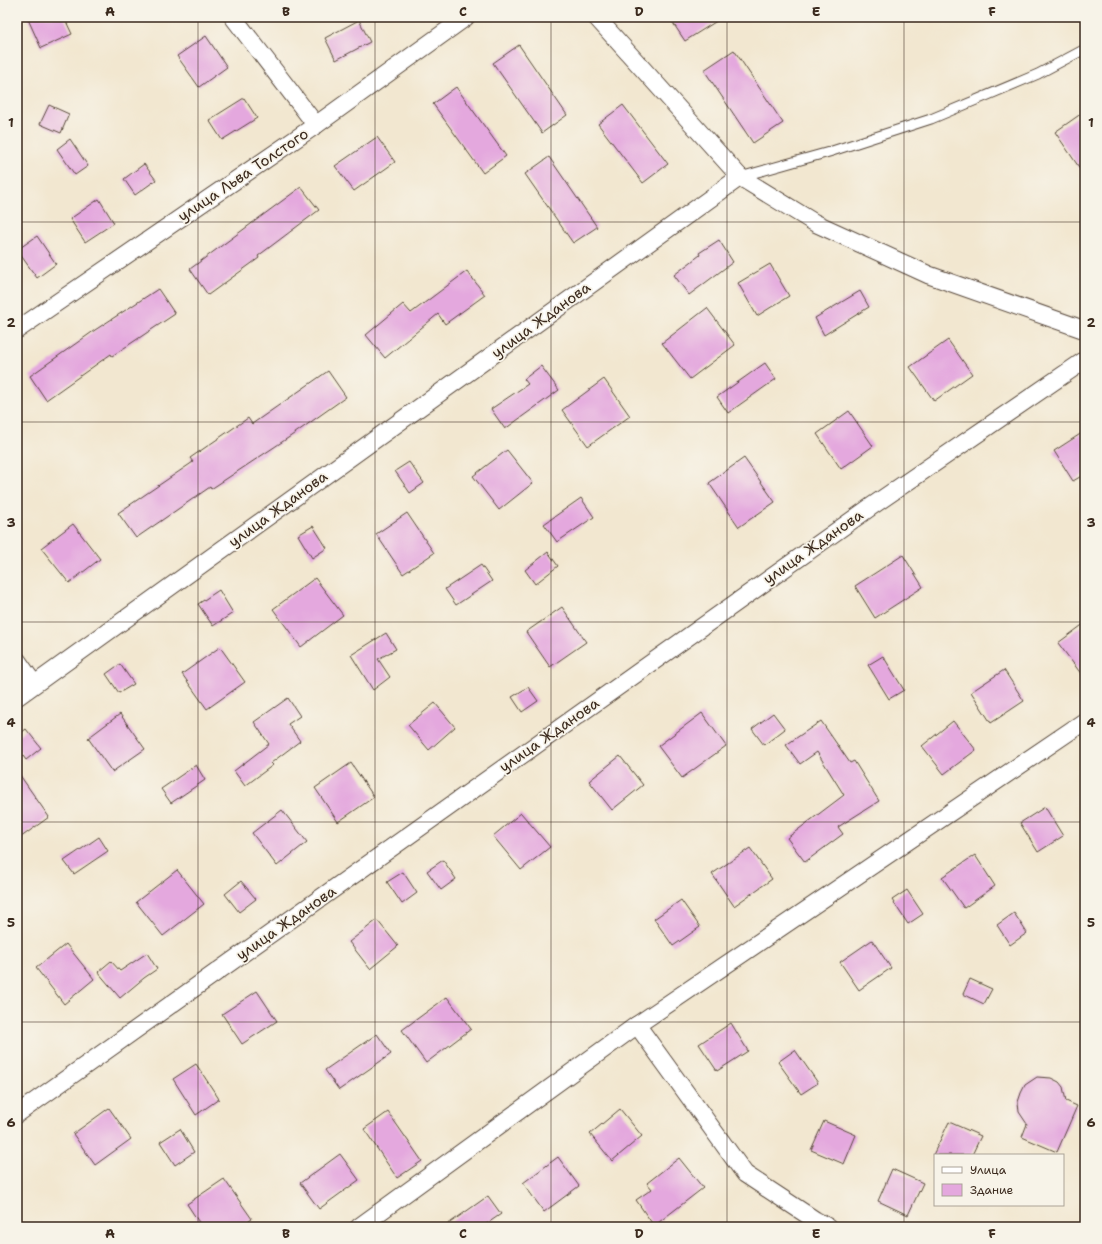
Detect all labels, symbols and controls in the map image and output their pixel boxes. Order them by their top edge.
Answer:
text: A [105,3,115,20]
text: B [282,3,290,20]
text: C [459,3,467,20]
text: D [634,3,644,20]
text: E [812,3,821,20]
text: F [988,3,996,20]
text: 1 [8,114,14,131]
text: 1 [1088,114,1094,131]
street label: улица Льва Толстого [174,124,312,226]
street label: улица Жданова [487,277,595,363]
text: 2 [6,314,16,331]
text: 2 [1086,314,1096,331]
street label: улица Жданова [224,466,332,552]
street label: улица Жданова [759,505,868,589]
text: 3 [6,514,16,531]
text: 3 [1086,514,1096,531]
street label: улица Жданова [495,693,604,777]
text: 4 [6,714,16,731]
text: 4 [1086,714,1096,731]
street label: улица Жданова [232,881,341,965]
text: 5 [7,914,15,931]
text: 5 [1087,914,1095,931]
text: 6 [6,1114,16,1131]
text: 6 [1086,1114,1096,1131]
legend [934,1154,1064,1206]
text: Улица [970,1162,1007,1178]
text: Здание [970,1182,1014,1198]
text: A [105,1225,115,1242]
text: B [282,1225,290,1242]
text: C [459,1225,467,1242]
text: D [634,1225,644,1242]
text: E [812,1225,821,1242]
text: F [988,1225,996,1242]

